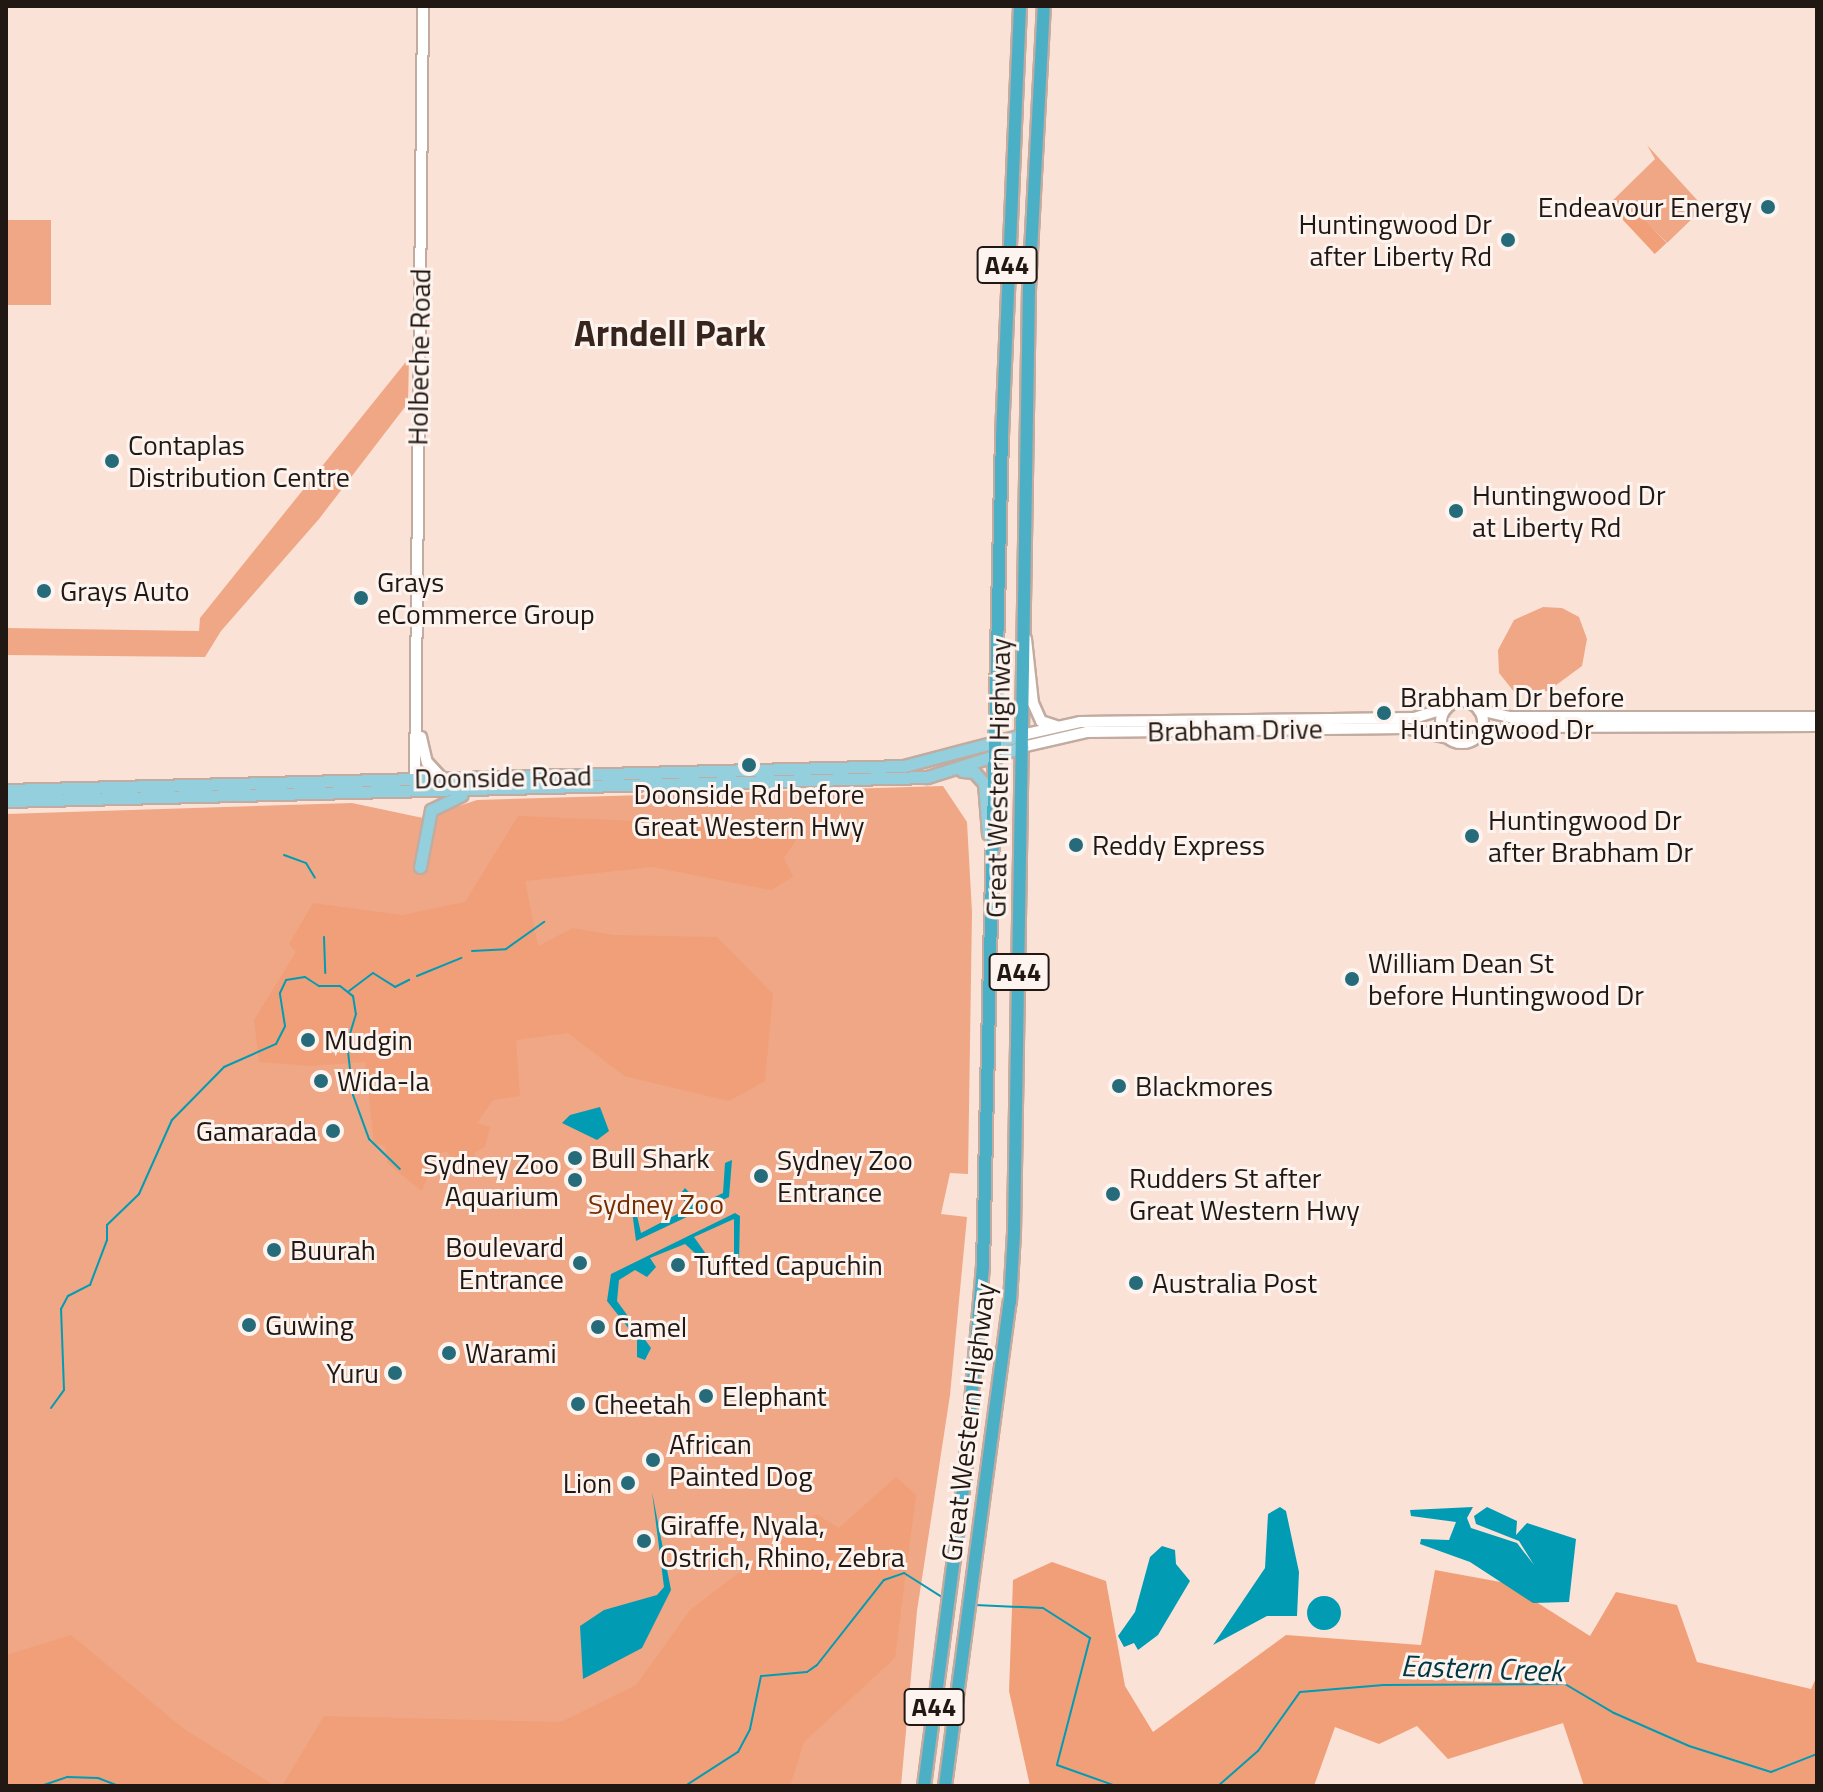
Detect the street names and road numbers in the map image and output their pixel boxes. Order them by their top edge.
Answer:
road number: A44 [975,243,1039,287]
street label: Holbeche Road [401,268,437,446]
street label: Great Western Highway [979,638,1017,918]
street label: Brabham Drive [1147,712,1323,748]
street label: Doonside Road [414,759,592,795]
road number: A44 [987,950,1051,994]
street label: Great Western Highway [934,1281,1002,1563]
road number: A44 [902,1685,966,1729]

